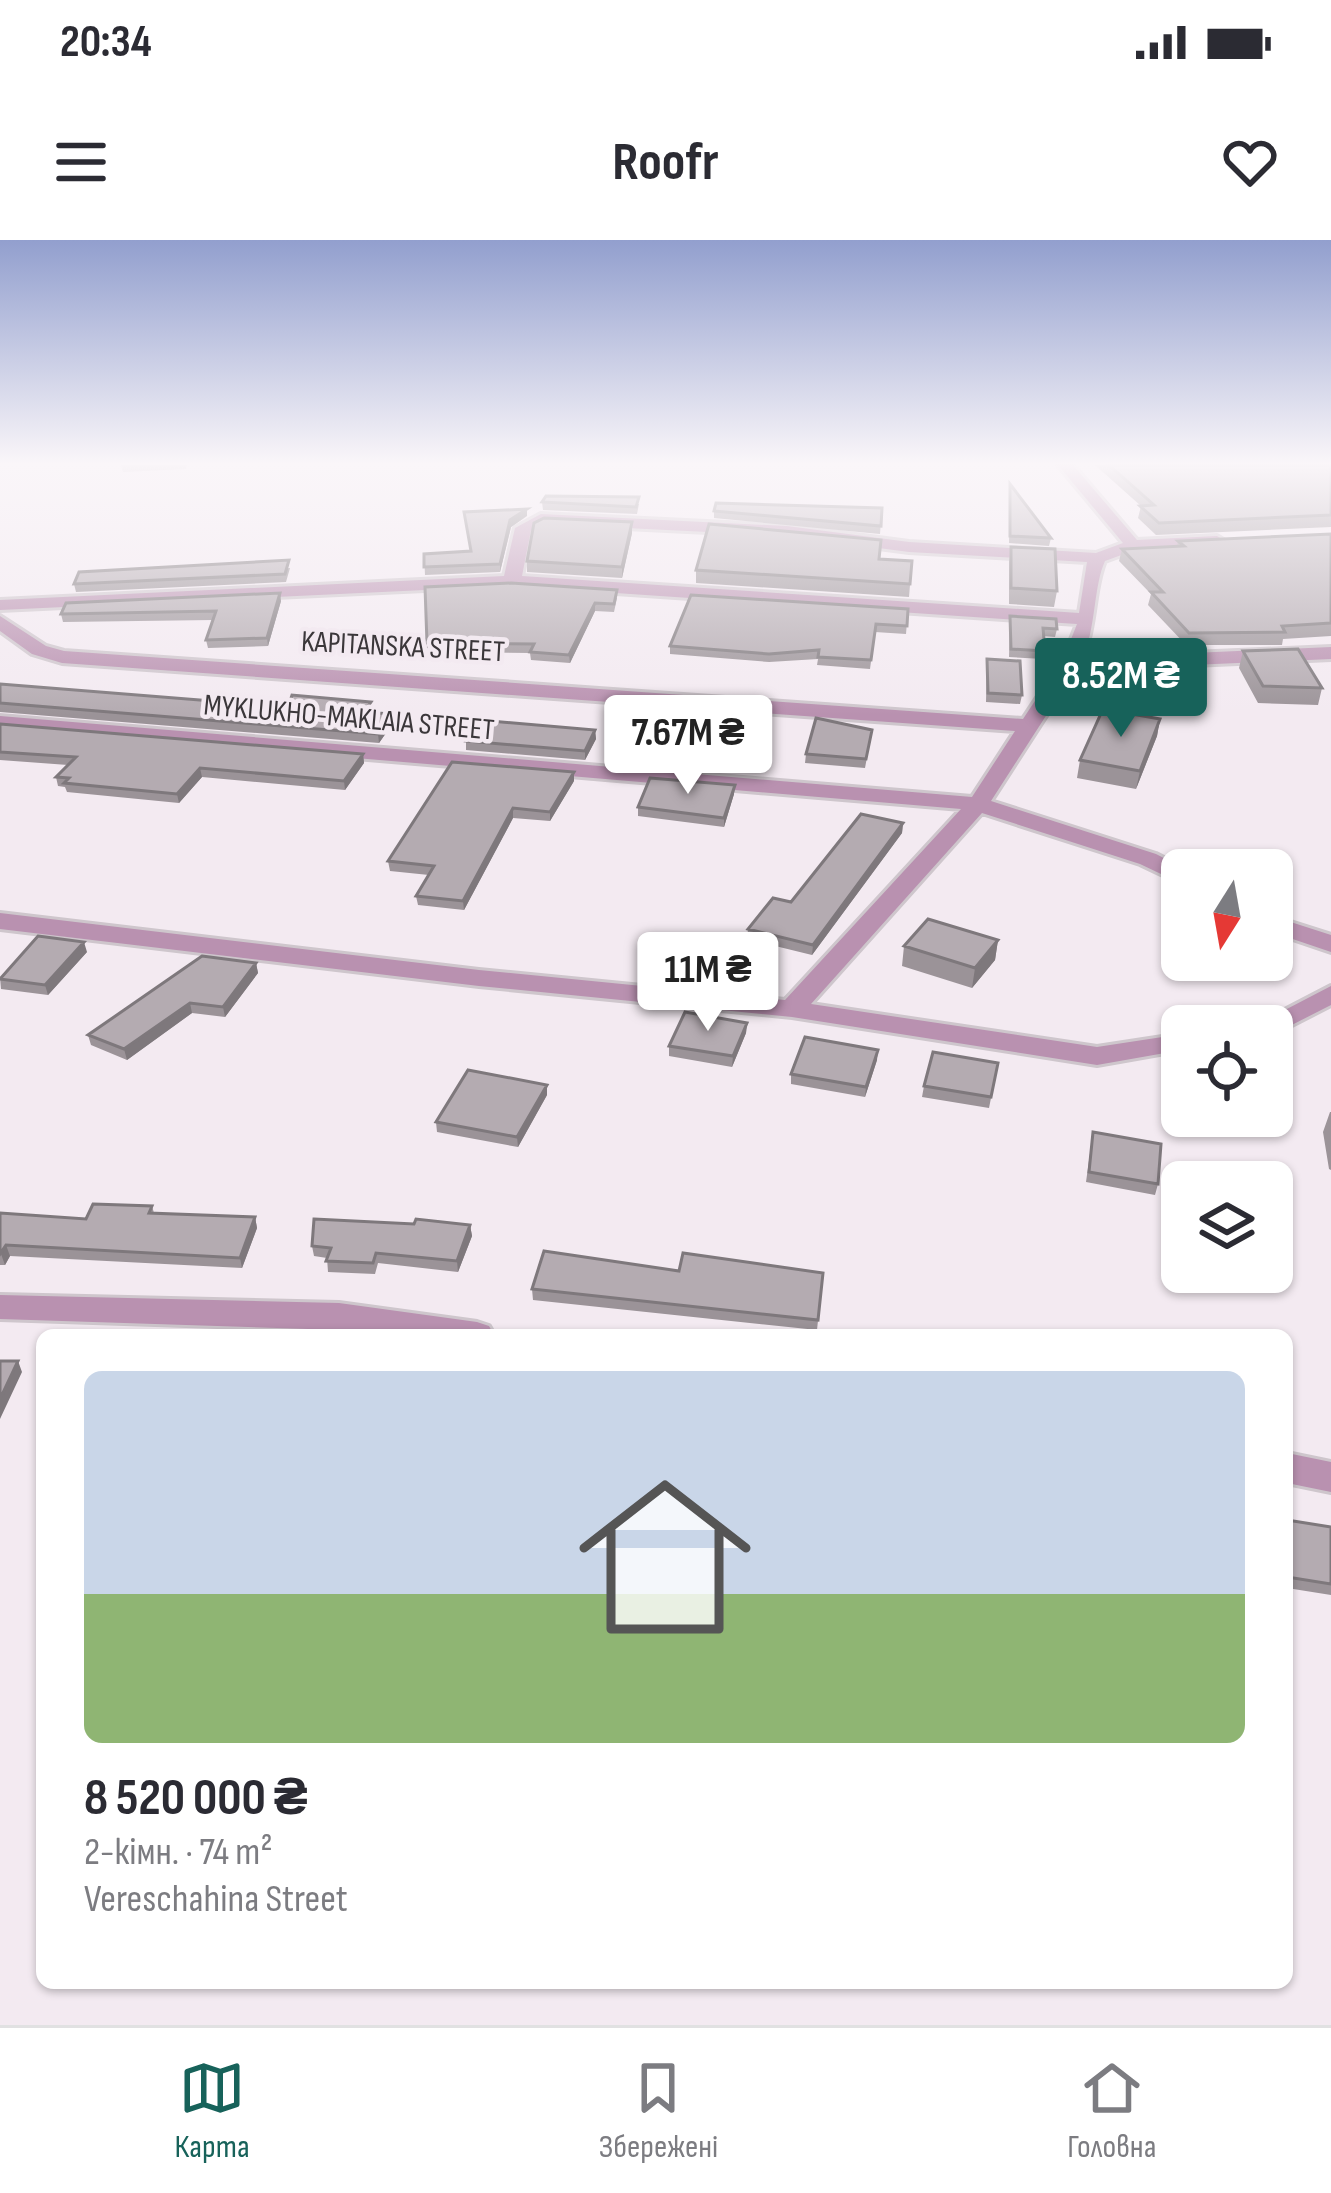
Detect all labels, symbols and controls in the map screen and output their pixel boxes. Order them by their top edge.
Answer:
text: 20:34 [60,15,152,70]
icon: menu [48,129,114,195]
icon: heart [1217,129,1283,195]
text: Roofr [612,130,719,195]
street label: KAPITANSKA STREET [300,624,506,670]
pin: 8.52M ₴ [1010,638,1232,740]
text: 8.52M ₴ [1062,653,1180,700]
street label: MYKLUKHO-MAKLAIA STREET [202,687,496,749]
pin: 7.67M ₴ [577,695,799,797]
text: 7.67M ₴ [631,710,745,757]
north arrow [1161,849,1293,981]
map controls [1161,849,1293,1293]
pin: 11M ₴ [624,932,792,1034]
text: 11M ₴ [664,947,752,994]
button: locate [1161,1005,1293,1137]
button: layers [1161,1161,1293,1293]
icon: home [557,1449,773,1665]
text: 8 520 000 ₴ [84,1768,308,1829]
text: 2-кімн. · 74 m² [84,1829,273,1876]
text: Vereschahina Street [84,1876,348,1923]
tab: Карта [175,2055,250,2167]
tab: Збережені [599,2055,718,2167]
tab: Головна [1067,2055,1156,2167]

